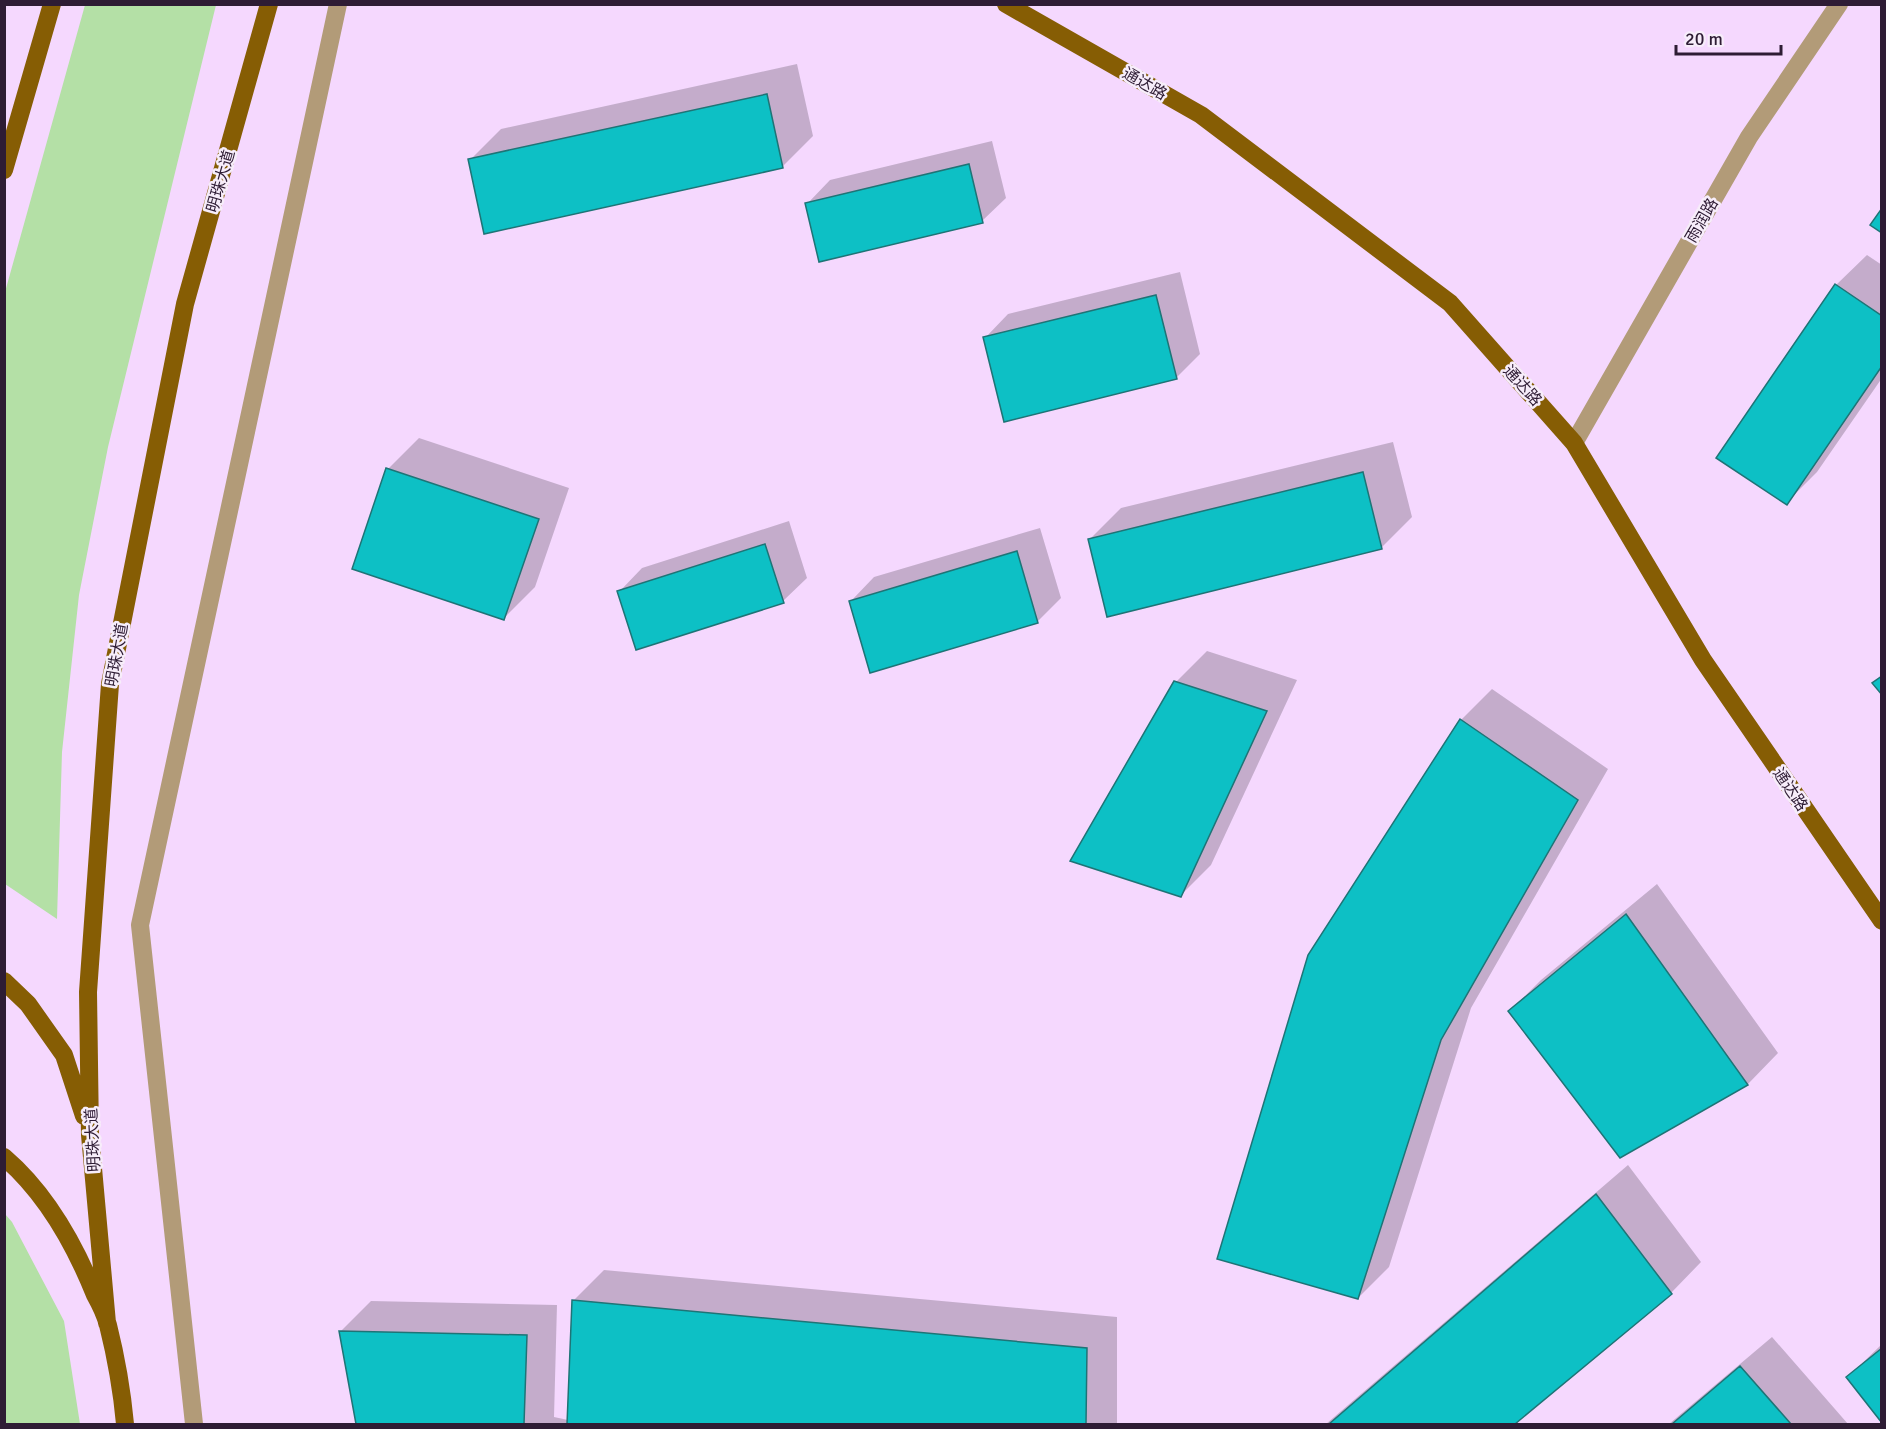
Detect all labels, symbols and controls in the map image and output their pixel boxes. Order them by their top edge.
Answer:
scale bar [1676,18,1781,56]
text: 20 m [1685,28,1723,50]
street label: 通达路 [1119,63,1170,105]
street label: 明珠大道 [203,148,239,215]
street label: 雨润路 [1681,195,1723,246]
street label: 通达路 [1499,361,1546,410]
street label: 明珠大道 [102,622,132,688]
street label: 通达路 [1768,764,1812,815]
street label: 明珠大道 [81,1107,105,1172]

